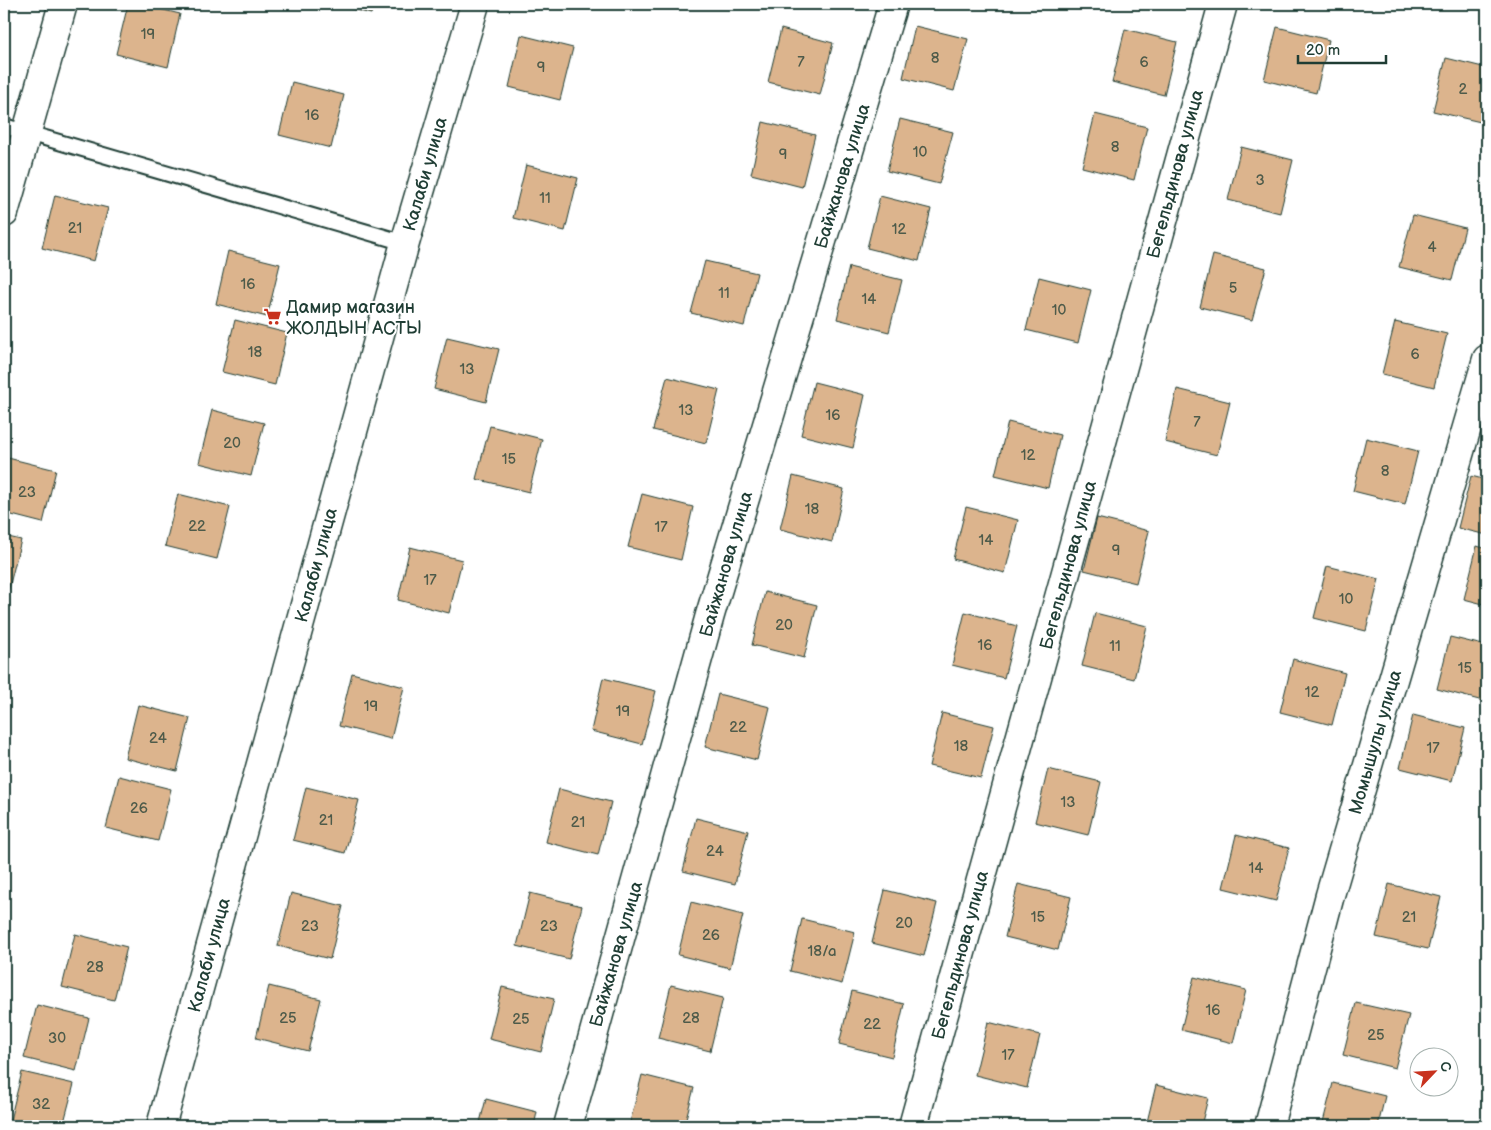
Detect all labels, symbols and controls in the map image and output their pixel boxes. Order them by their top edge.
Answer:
house number: 19 [141,25,155,44]
scale bar [1298,32,1386,64]
text: 20 m [1306,41,1340,60]
house number: 8 [931,49,940,68]
house number: 7 [797,53,805,72]
house number: 6 [1139,53,1149,72]
house number: 9 [537,58,545,77]
house number: 2 [1459,80,1468,99]
street label: Бегельдинова улица [1143,87,1208,261]
street label: Байжанова улица [810,101,875,251]
house number: 16 [305,106,319,125]
street label: Калаби улица [399,114,452,234]
house number: 8 [1111,138,1120,157]
house number: 10 [913,143,927,162]
house number: 9 [779,145,787,164]
house number: 3 [1255,171,1265,190]
house number: 11 [539,189,551,208]
house number: 21 [68,219,82,238]
house number: 12 [892,220,906,239]
house number: 4 [1427,238,1437,257]
house number: 16 [241,275,255,294]
house number: 5 [1229,279,1237,298]
house number: 11 [718,284,730,303]
house number: 14 [862,290,876,309]
place label: Дамир магазин ЖОЛДЫН АСТЫ [286,297,422,339]
house number: 10 [1052,301,1066,320]
supermarket icon: Дамир магазин ЖОЛДЫН АСТЫ [262,307,282,327]
house number: 18 [248,343,263,362]
house number: 6 [1410,345,1420,364]
house number: 13 [459,360,475,379]
house number: 13 [678,401,694,420]
house number: 16 [826,406,840,425]
house number: 7 [1193,413,1201,432]
house number: 20 [223,434,241,453]
house number: 12 [1021,446,1035,465]
house number: 15 [502,450,516,469]
house number: 8 [1381,462,1390,481]
street label: Бегельдинова улица [1036,478,1101,652]
house number: 23 [18,483,36,502]
street label: Байжанова улица [696,489,757,639]
house number: 18 [805,500,820,519]
street label: Калаби улица [291,505,342,625]
house number: 22 [188,517,206,536]
house number: 17 [654,518,668,537]
house number: 14 [979,531,993,550]
house number: 9 [1112,541,1120,560]
house number: 17 [423,571,437,590]
house number: 10 [1339,590,1353,609]
house number: 20 [775,616,793,635]
house number: 16 [978,636,992,655]
house number: 11 [1109,637,1121,656]
house number: 15 [1458,659,1472,678]
street label: Момышулы улица [1345,667,1406,817]
house number: 12 [1305,683,1319,702]
house number: 19 [364,697,378,716]
house number: 19 [616,702,630,721]
house number: 22 [729,718,747,737]
house number: 24 [149,729,167,748]
house number: 18 [954,737,969,756]
house number: 17 [1426,739,1440,758]
house number: 13 [1060,793,1076,812]
house number: 26 [130,799,148,818]
house number: 21 [319,811,333,830]
house number: 21 [571,813,585,832]
house number: 24 [706,842,724,861]
house number: 14 [1249,859,1263,878]
street label: Бегельдинова улица [928,868,993,1042]
street label: Байжанова улица [586,879,647,1029]
street label: Калаби улица [184,895,235,1015]
house number: 15 [1031,908,1045,927]
house number: 21 [1402,908,1416,927]
house number: 20 [895,914,913,933]
house number: 23 [301,917,319,936]
house number: 23 [540,917,558,936]
house number: 26 [702,926,720,945]
house number: 18/a [807,942,837,961]
house number: 28 [86,958,104,977]
house number: 16 [1206,1001,1220,1020]
house number: 25 [279,1009,297,1028]
house number: 28 [682,1009,700,1028]
house number: 25 [512,1010,530,1029]
house number: 22 [863,1015,881,1034]
house number: 25 [1367,1026,1385,1045]
house number: 30 [48,1029,66,1048]
house number: 17 [1001,1046,1015,1065]
north arrow [1408,1048,1458,1098]
text: С [1436,1059,1455,1075]
house number: 32 [32,1095,50,1114]

